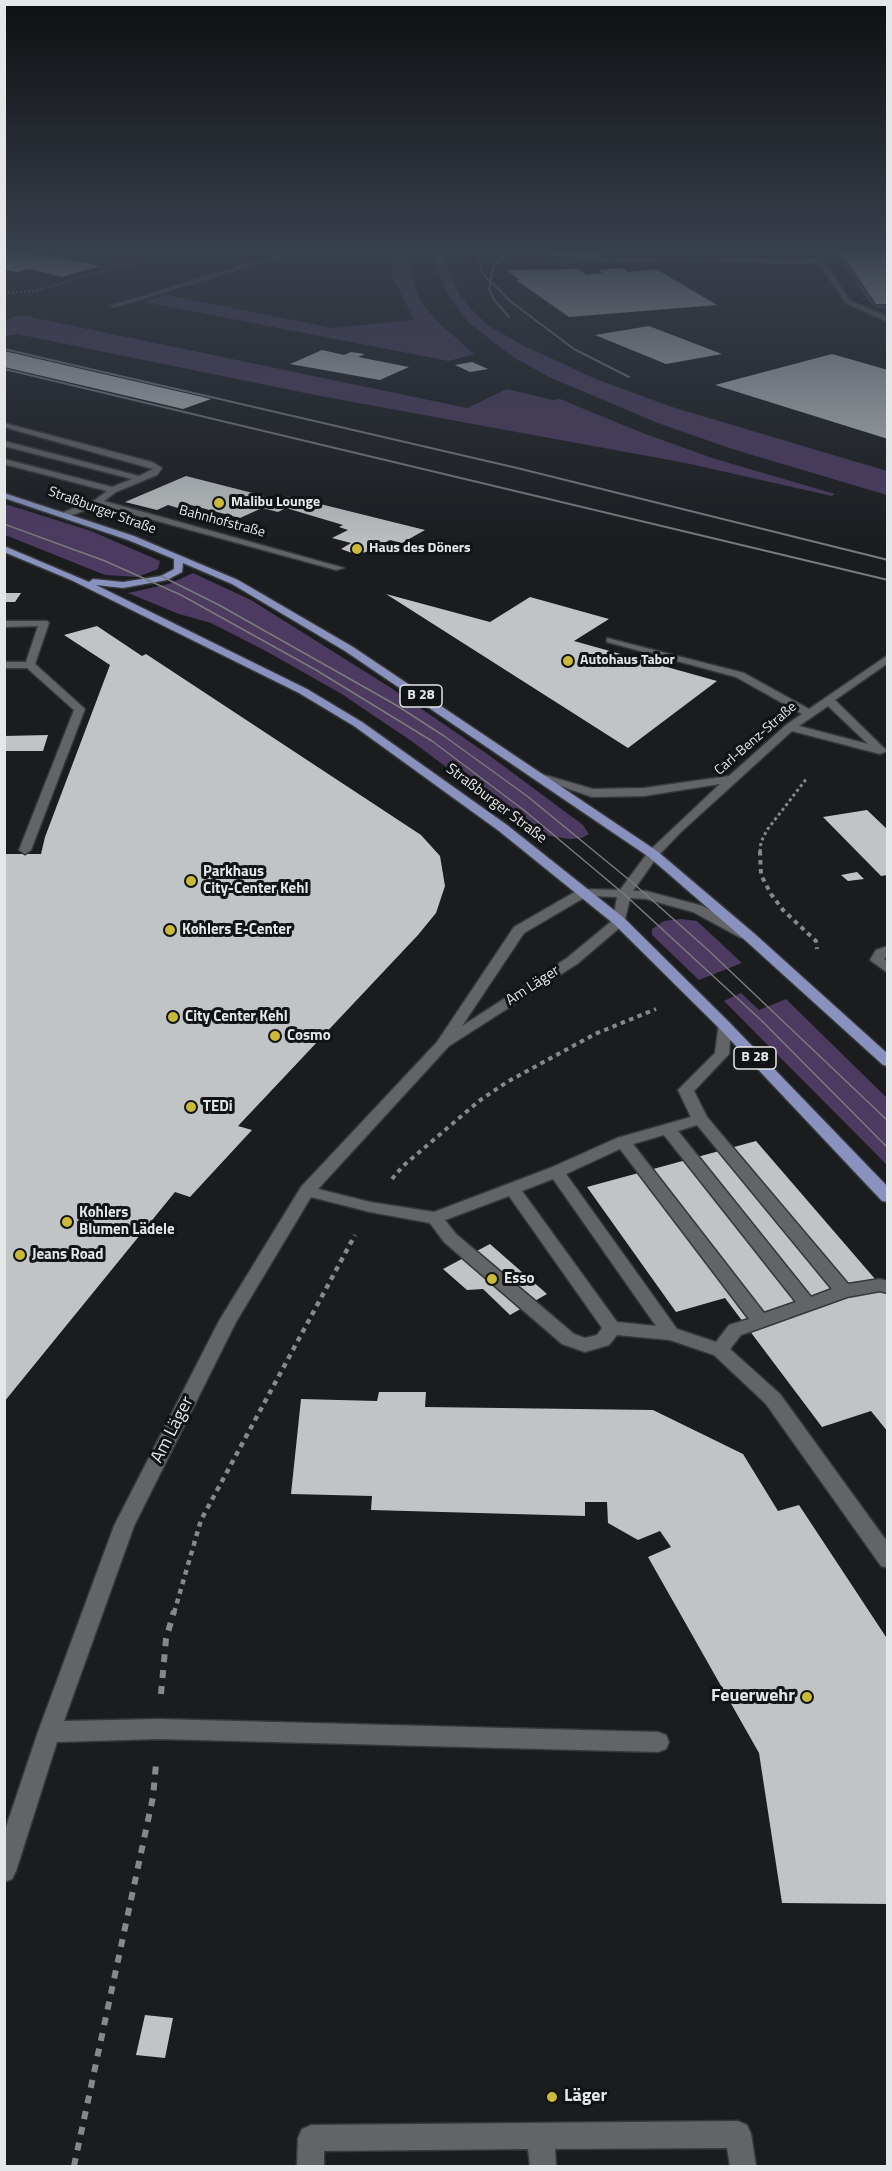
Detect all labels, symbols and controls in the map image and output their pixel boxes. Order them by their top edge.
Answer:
street label: Straßburger Straße [46,484,158,538]
place label: Malibu Lounge [231,495,320,511]
marker: Malibu Lounge [212,496,226,510]
street label: Bahnhofstraße [177,502,267,542]
place label: Haus des Döners [369,541,471,557]
marker: Haus des Döners [350,542,364,556]
place label: Autohaus Tabor [580,653,675,669]
marker: Autohaus Tabor [561,654,575,668]
road number: B 28 [400,685,442,707]
street label: Carl-Benz-Straße [712,699,800,779]
street label: Straßburger Straße [442,760,550,848]
place label: Parkhaus City-Center Kehl [203,863,309,898]
marker: Parkhaus City-Center Kehl [184,874,198,888]
place label: Kohlers E-Center [182,921,291,939]
marker: Kohlers E-Center [163,923,177,937]
street label: Am Läger [503,962,563,1010]
place label: City Center Kehl [185,1008,288,1026]
marker: City Center Kehl [166,1010,180,1024]
place label: Cosmo [287,1027,331,1045]
marker: Cosmo [268,1029,282,1043]
road number: B 28 [734,1047,776,1069]
place label: TEDi [203,1098,233,1116]
marker: TEDi [184,1100,198,1114]
place label: Kohlers Blumen Lädele [79,1204,175,1239]
marker: Kohlers Blumen Lädele [60,1215,74,1229]
place label: Jeans Road [32,1246,104,1264]
marker: Jeans Road [13,1248,27,1262]
place label: Esso [504,1270,534,1288]
marker: Esso [485,1272,499,1286]
street label: Am Läger [147,1393,199,1467]
place label: Feuerwehr [711,1686,795,1708]
marker: Feuerwehr [800,1690,814,1704]
place label: Läger [564,2086,607,2108]
marker: Läger [545,2090,559,2104]

